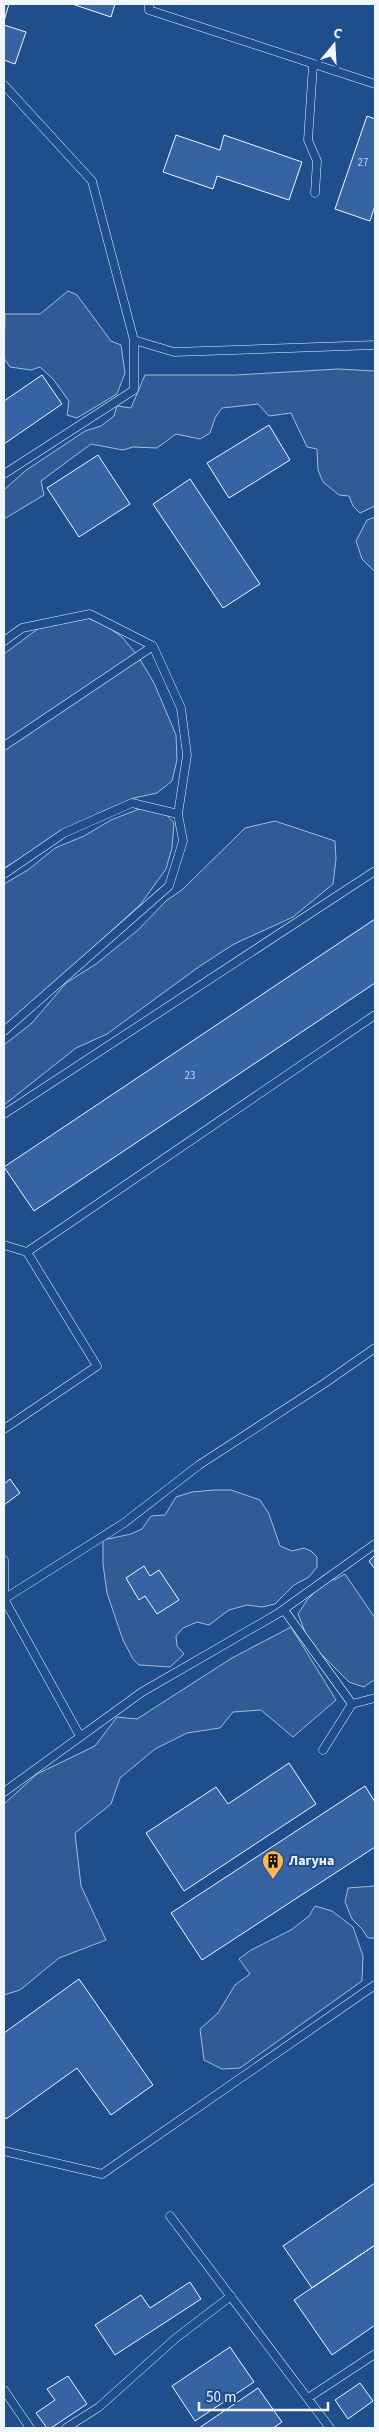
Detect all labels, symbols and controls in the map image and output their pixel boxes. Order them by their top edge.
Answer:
north arrow [309,20,359,70]
text: С [331,23,345,44]
house number: 27 [358,155,368,170]
house number: 23 [185,1068,195,1083]
building icon: Лагуна [261,1849,285,1880]
place label: Лагуна [288,1851,334,1871]
scale bar [199,2380,328,2412]
text: 50 m [206,2387,236,2408]

